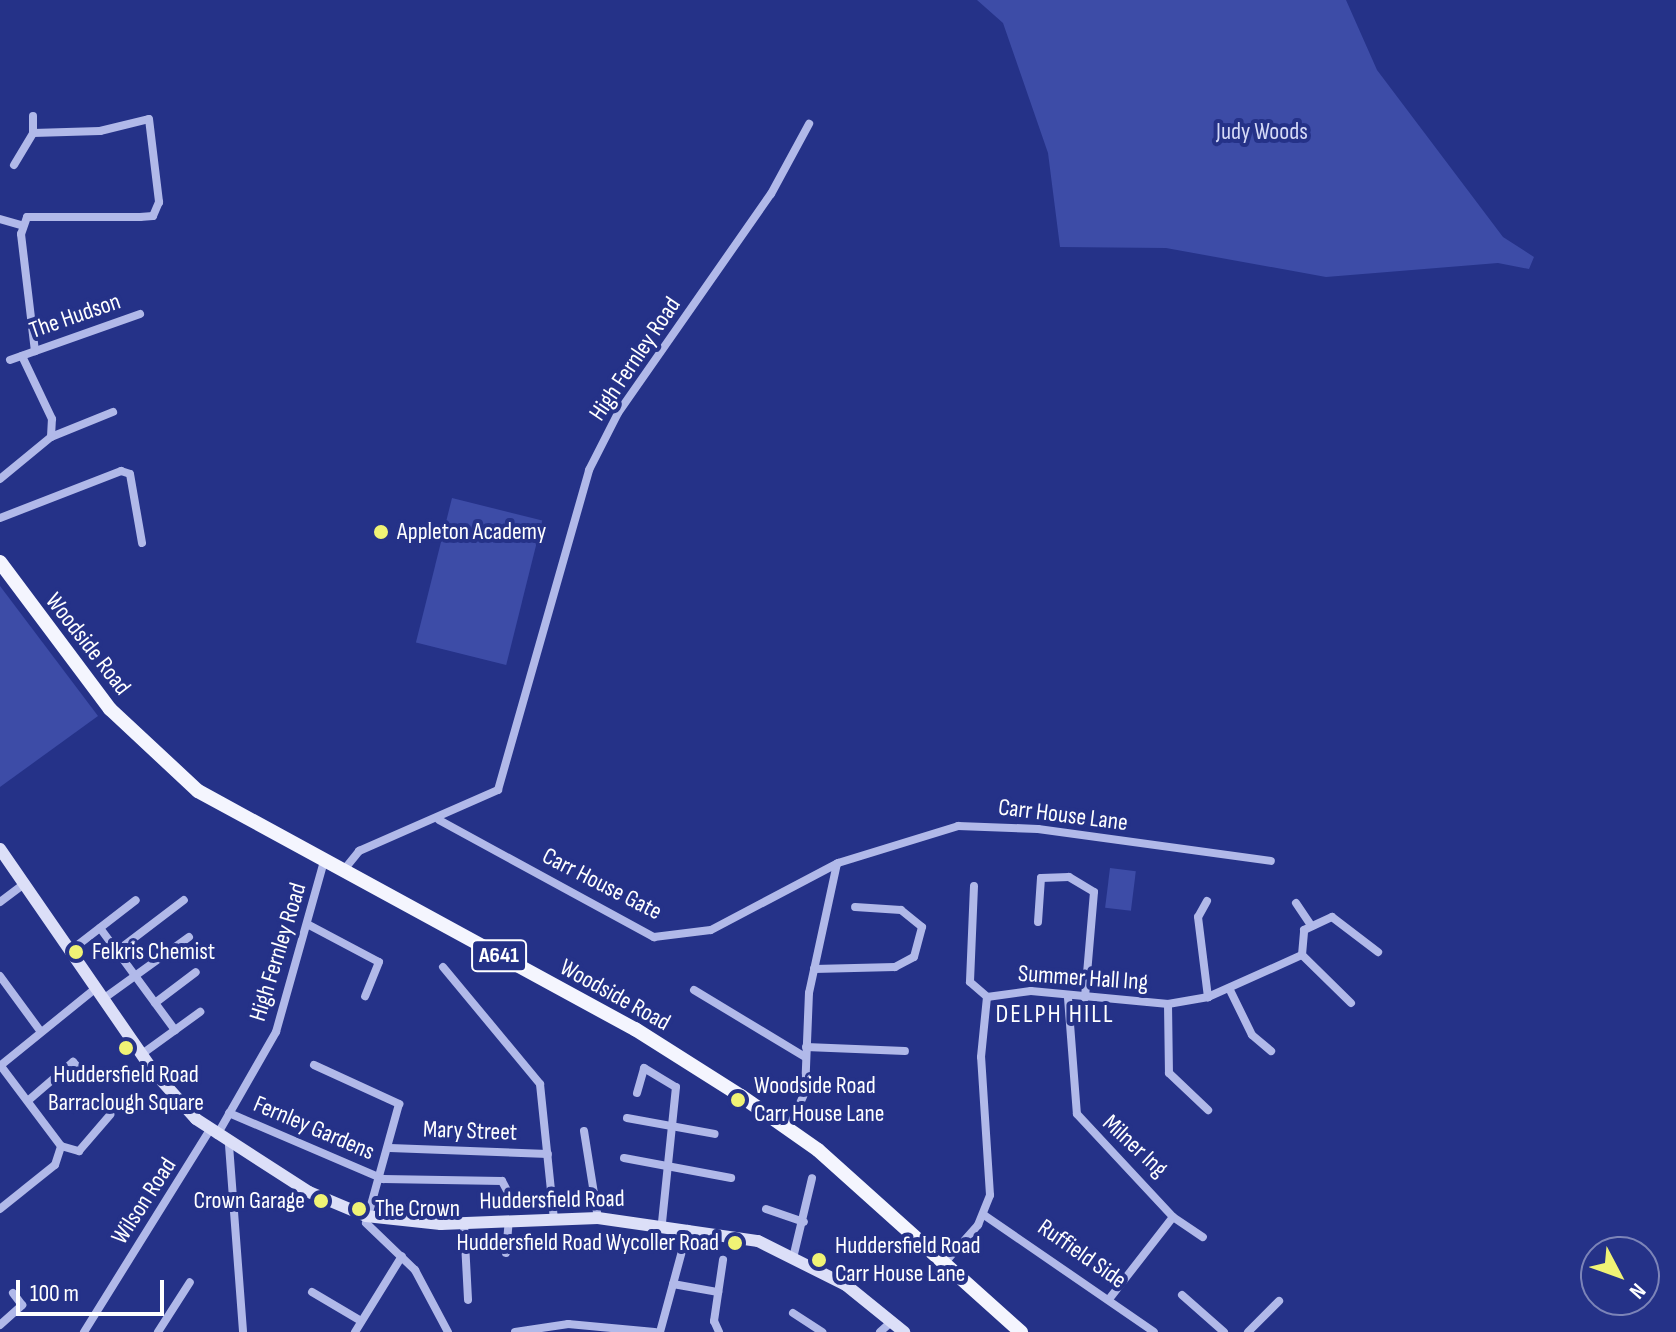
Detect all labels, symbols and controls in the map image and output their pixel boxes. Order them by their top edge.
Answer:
park label: Judy Woods [1216,118,1308,146]
street label: The Hudson [26,287,124,345]
street label: High Fernley Road [583,292,687,426]
place label: Appleton Academy [397,518,546,546]
marker: Appleton Academy [372,523,390,541]
street label: Woodside Road [39,587,137,701]
street label: Carr House Lane [997,793,1129,837]
street label: Carr House Gate [537,842,667,926]
street label: High Fernley Road [243,879,313,1025]
place label: Felkris Chemist [92,938,215,966]
road number: A641 [471,938,527,974]
marker: Felkris Chemist [67,943,85,961]
street label: Woodside Road [555,953,675,1037]
street label: Summer Hall Ing [1017,959,1149,997]
district label: DELPH HILL [995,999,1115,1031]
marker: Huddersfield Road Barraclough Square [117,1039,135,1057]
place label: Huddersfield Road Barraclough Square [48,1061,204,1117]
place label: Woodside Road Carr House Lane [754,1072,884,1128]
street label: Fernley Gardens [249,1090,379,1166]
marker: Woodside Road Carr House Lane [729,1091,747,1109]
street label: Milner Ing [1096,1109,1174,1183]
street label: Mary Street [422,1115,518,1147]
street label: Wilson Road [105,1152,183,1250]
street label: Huddersfield Road [479,1184,625,1216]
place label: Crown Garage [194,1187,305,1215]
marker: Crown Garage [312,1192,330,1210]
place label: The Crown [375,1195,460,1223]
marker: The Crown [350,1200,368,1218]
street label: Ruffield Side [1032,1213,1132,1295]
place label: Huddersfield Road Wycoller Road [456,1229,719,1257]
place label: Huddersfield Road Carr House Lane [835,1232,980,1288]
marker: Huddersfield Road Wycoller Road [726,1234,744,1252]
north arrow [1580,1236,1660,1316]
marker: Huddersfield Road Carr House Lane [810,1251,828,1269]
scale bar [20,1264,168,1314]
text: N [1623,1277,1651,1304]
text: 100 m [30,1279,79,1308]

